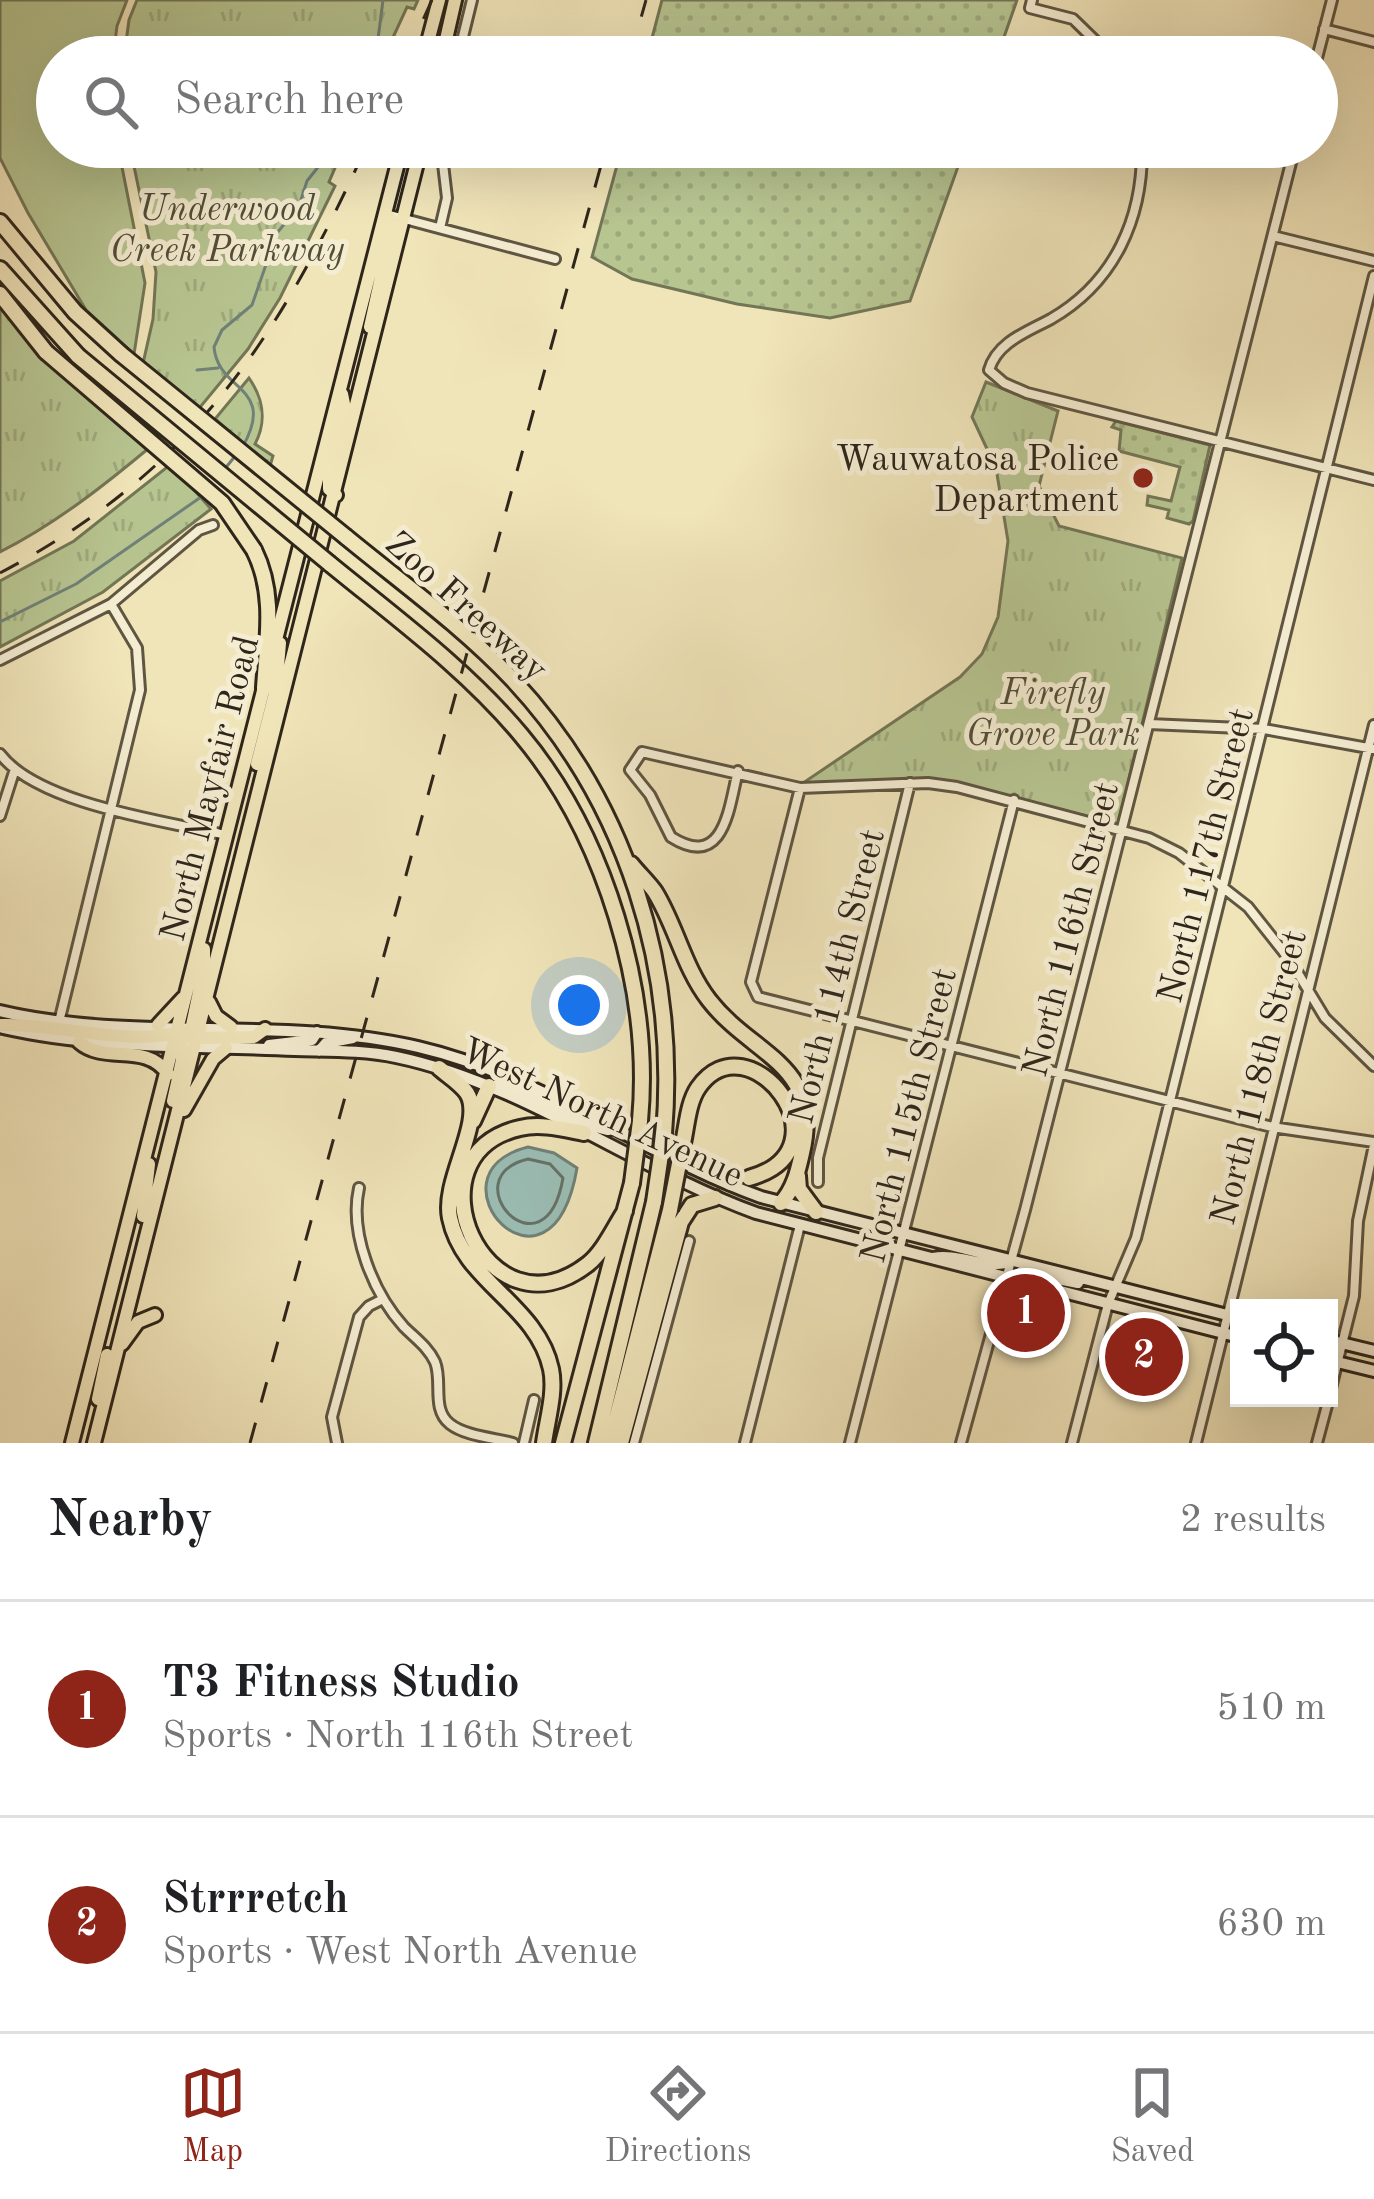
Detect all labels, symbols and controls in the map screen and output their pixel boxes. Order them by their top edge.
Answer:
search box [36,36,1338,168]
icon: search [78,69,144,135]
text: Search here [174,79,404,124]
park label: Underwood Creek Parkway [110,193,345,270]
place label: Wauwatosa Police Department [836,443,1119,520]
marker: Wauwatosa Police Department [1130,465,1156,491]
street label: Zoo Freeway [377,526,553,690]
street label: North Mayfair Road [156,633,267,945]
park label: Firefly Grove Park [966,677,1140,754]
street label: North 117th Street [1154,705,1262,1007]
street label: North 116th Street [1019,779,1127,1081]
street label: North 114th Street [785,826,893,1128]
street label: North 118th Street [1207,927,1315,1229]
street label: North 115th Street [857,965,965,1267]
your location [549,975,609,1035]
street label: West North Avenue [455,1033,748,1196]
pin: 1 [987,1268,1065,1358]
map controls [1230,1299,1338,1407]
button: locate [1230,1299,1338,1407]
pin: 2 [1105,1312,1183,1402]
text: Nearby [48,1496,213,1547]
text: 2 results [1180,1501,1326,1540]
text: T3 Fitness Studio [162,1662,520,1707]
text: 1 [76,1689,98,1728]
text: 510 m [1216,1689,1326,1728]
text: Sports · North 116th Street [162,1717,633,1756]
text: Strrretch [162,1878,349,1923]
text: 2 [76,1905,98,1944]
text: 630 m [1216,1905,1326,1944]
text: Sports · West North Avenue [162,1933,637,1972]
tab: Map [180,2060,246,2173]
tab: Directions [605,2060,751,2173]
tab: Saved [1110,2060,1194,2173]

